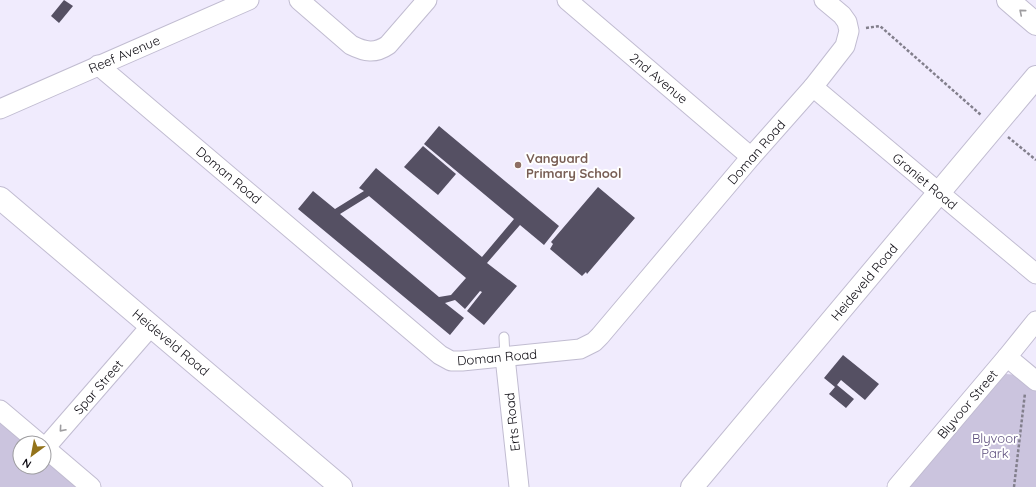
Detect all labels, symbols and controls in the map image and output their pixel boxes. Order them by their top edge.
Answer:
one-way arrow [1019,9,1027,16]
street label: Reef Avenue [86,32,162,76]
street label: 2nd Avenue [627,49,691,107]
street label: Doman Road [724,116,788,188]
street label: Doman Road [193,143,265,207]
street label: Graniet Road [889,149,961,213]
place label: Vanguard Primary School [526,150,622,181]
marker: Vanguard Primary School [513,160,523,170]
street label: Heideveld Road [827,240,901,324]
street label: Heideveld Road [129,305,213,379]
street label: Doman Road [456,346,538,368]
street label: Spar Street [70,356,126,418]
street label: Blyvoor Street [933,366,1001,442]
street label: Erts Road [501,392,523,452]
one-way arrow [59,425,66,432]
park label: Blyvoor Park [972,430,1018,461]
north arrow [12,435,52,475]
text: N [20,455,34,472]

